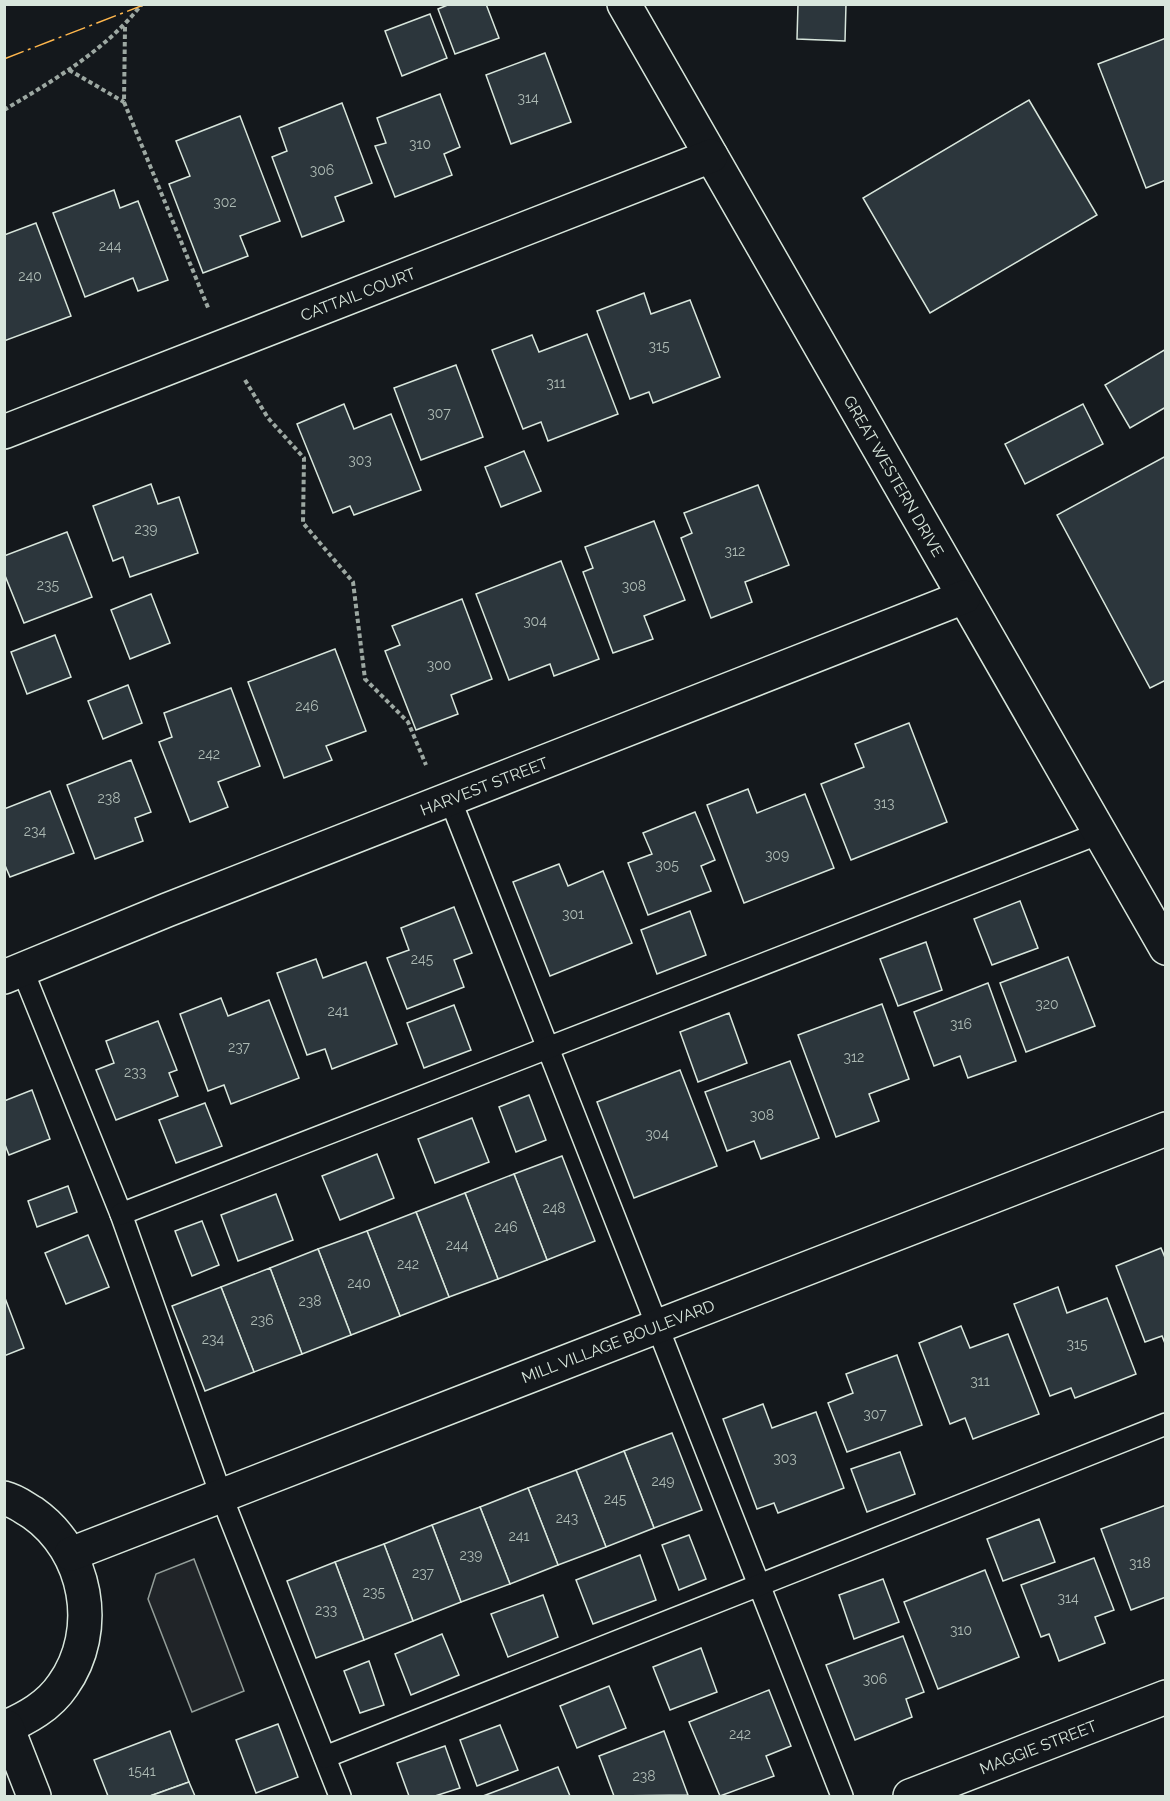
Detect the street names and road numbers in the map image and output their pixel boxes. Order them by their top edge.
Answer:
street label: CATTAIL COURT [298,264,419,325]
street label: GREAT WESTERN DRIVE [840,392,948,561]
street label: HARVEST STREET [418,753,551,820]
street label: MILL VILLAGE BOULEVARD [519,1296,717,1387]
street label: MAGGIE STREET [977,1716,1100,1779]

